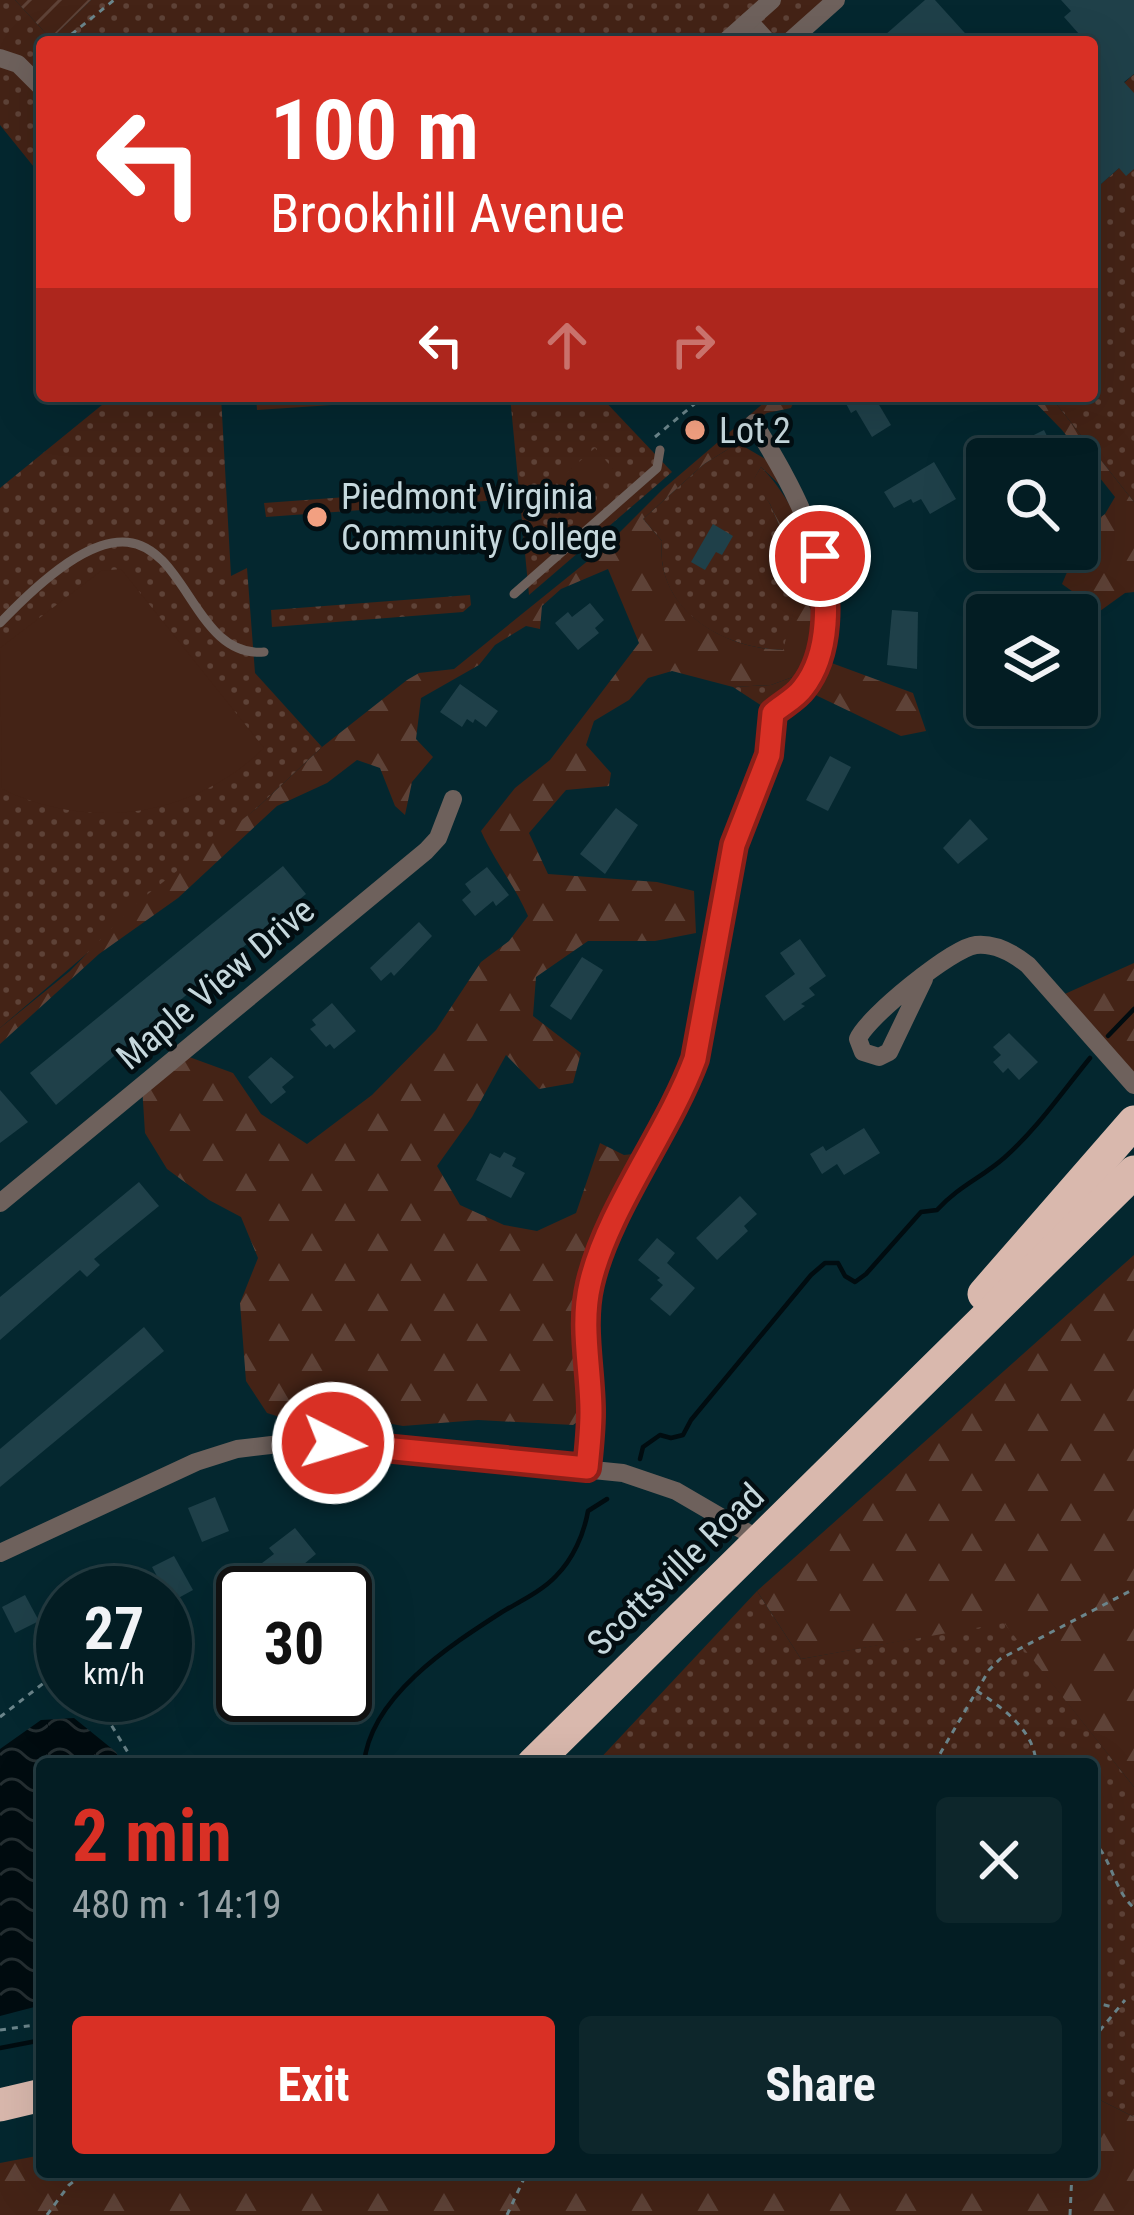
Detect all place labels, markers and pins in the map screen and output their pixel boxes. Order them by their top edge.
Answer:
place label: Lot 2 [719,410,791,452]
marker: Lot 2 [682,417,708,443]
place label: Piedmont Virginia Community College [341,476,617,559]
marker: Piedmont Virginia Community College [304,504,330,530]
pin [769,505,871,607]

